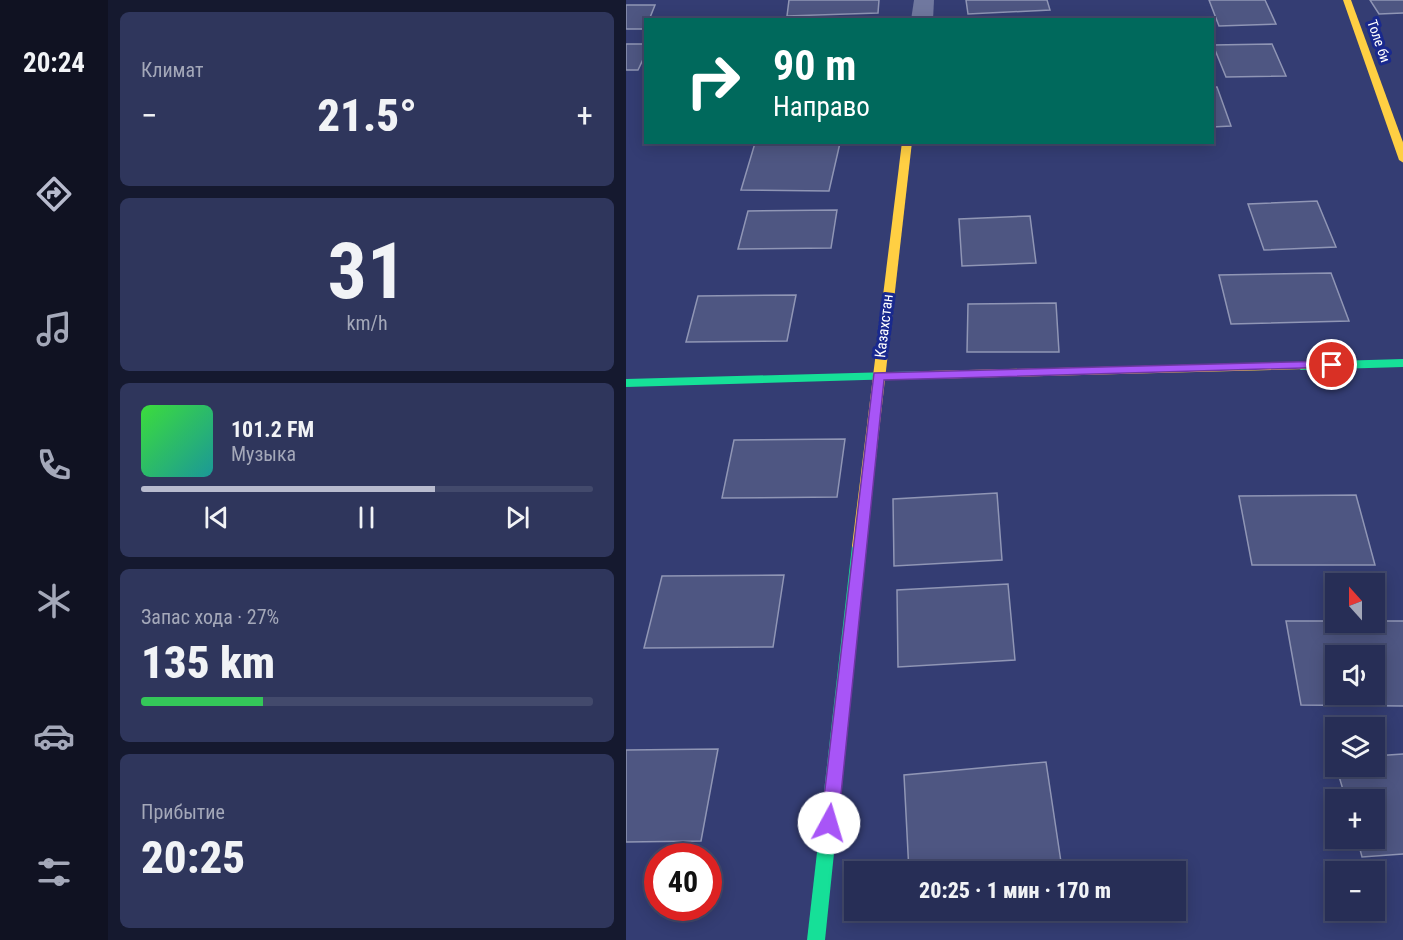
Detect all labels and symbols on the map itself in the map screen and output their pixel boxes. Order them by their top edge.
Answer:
street label: Толе би [1364,17,1394,65]
street label: Казахстан [871,293,897,359]
pin [1306,339,1357,390]
north arrow [1325,573,1385,633]
position arrow [797,791,861,855]
speed limit sign: 40 [644,843,722,921]

